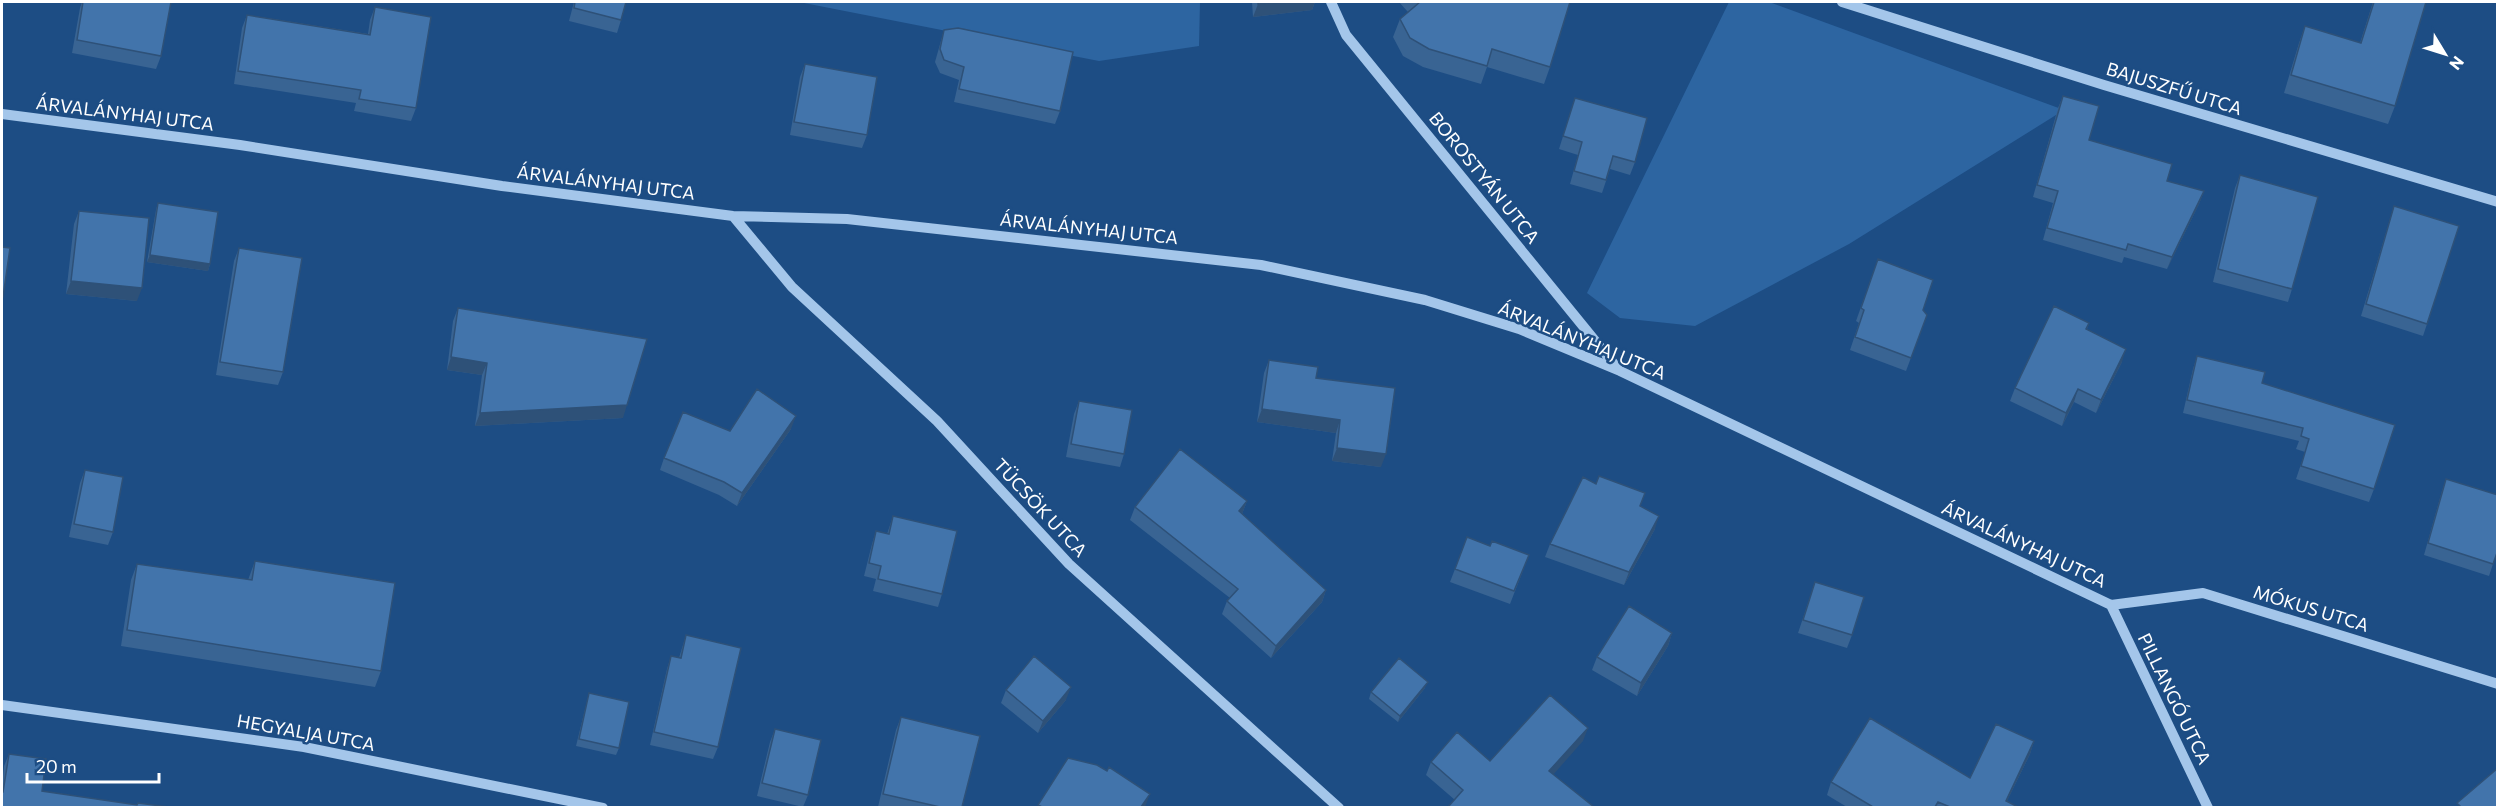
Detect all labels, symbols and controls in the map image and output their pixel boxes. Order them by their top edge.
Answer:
north arrow [2415,24,2475,84]
text: N [2446,53,2468,74]
street label: BAJUSZFŰ UTCA [2104,57,2245,119]
street label: ÁRVALÁNYHAJ UTCA [35,91,215,135]
street label: BOROSTYÁN UTCA [1425,107,1545,248]
street label: ÁRVALÁNYHAJ UTCA [516,160,696,204]
street label: ÁRVALÁNYHAJ UTCA [999,208,1179,248]
street label: ÁRVALÁNYHAJ UTCA [1495,296,1670,384]
street label: TÜCSÖK UTCA [989,453,1092,561]
street label: ÁRVALÁNYHAJ UTCA [1939,496,2110,592]
street label: MÓKUS UTCA [2251,580,2372,636]
street label: PILLANGÓ UTCA [2134,629,2216,768]
street label: HEGYALJA UTCA [235,709,377,755]
scale bar [27,746,159,784]
text: 20 m [36,755,77,777]

